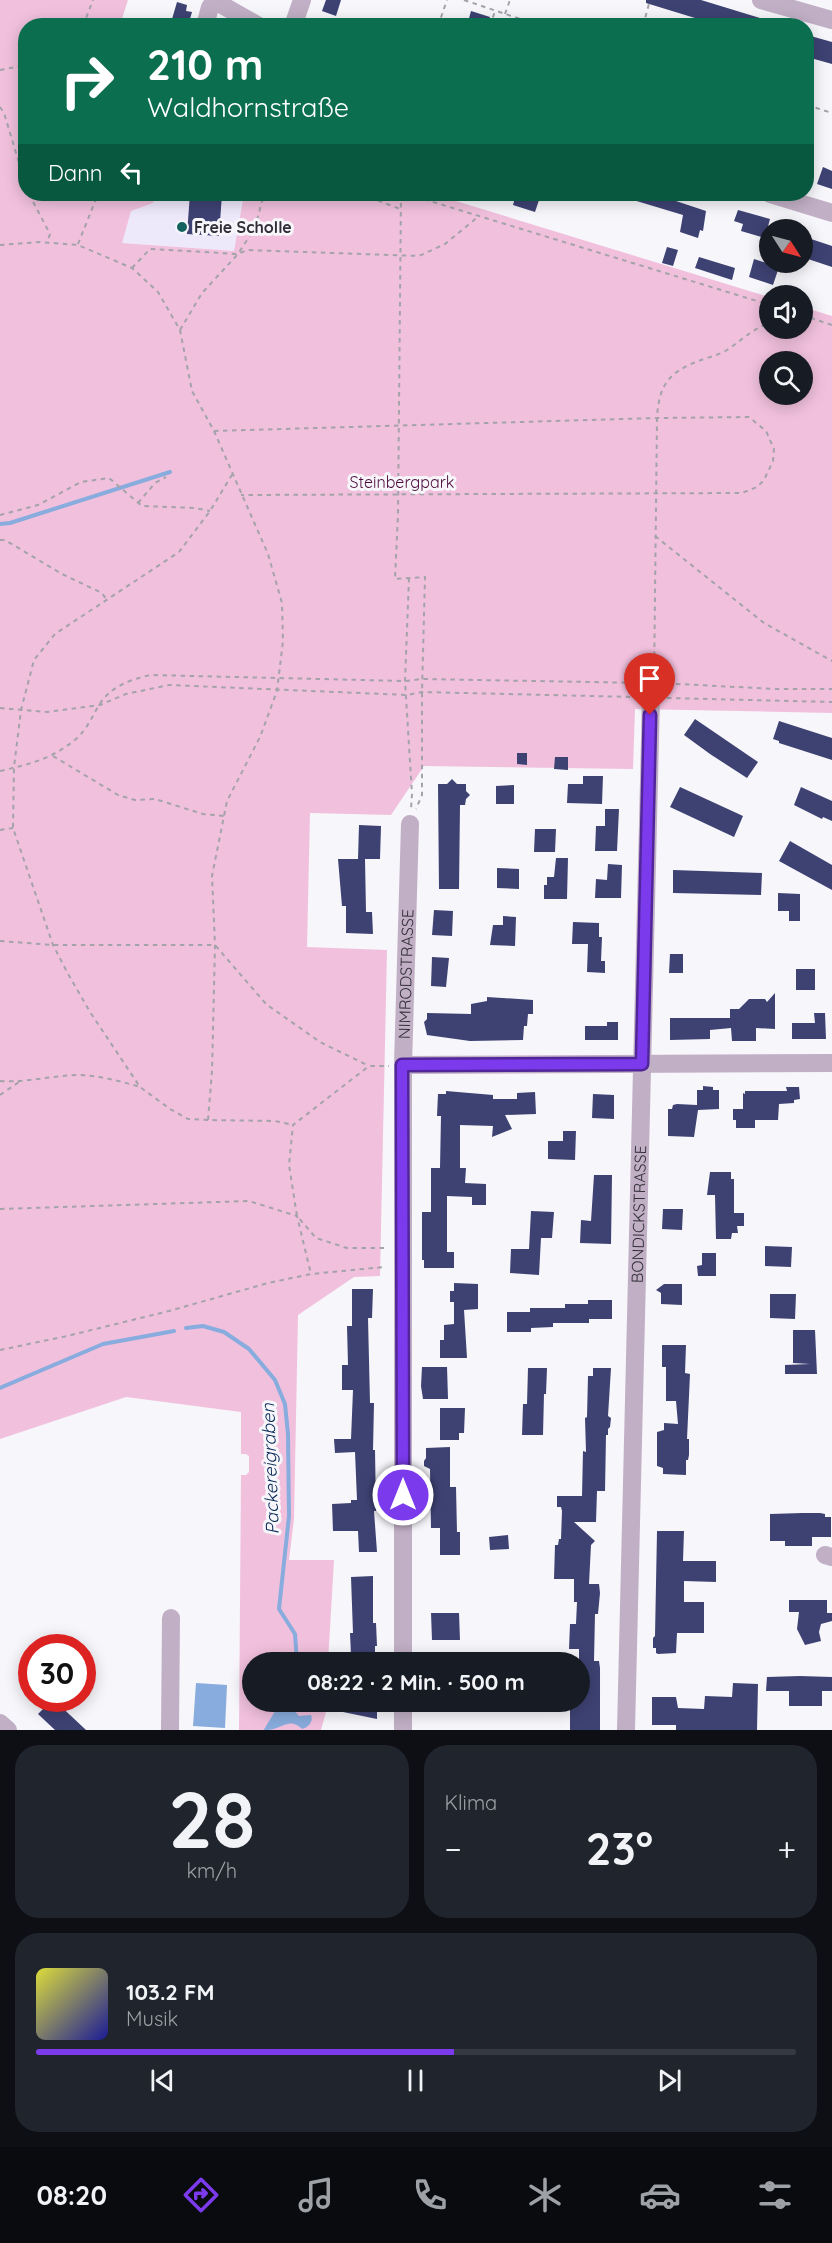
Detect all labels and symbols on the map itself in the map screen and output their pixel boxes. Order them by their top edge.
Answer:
place label: Freie Scholle [194,217,292,237]
north arrow [759,219,813,273]
marker: Freie Scholle [175,220,189,234]
park label: Steinbergpark [350,472,454,492]
pin [624,653,675,715]
street label: NIMRODSTRASSE [394,909,418,1039]
street label: BONDICKSTRASSE [627,1145,650,1283]
water label: Packereigraben [256,1402,284,1535]
position arrow [371,1463,435,1527]
speed limit sign: 30 [18,1634,96,1712]

